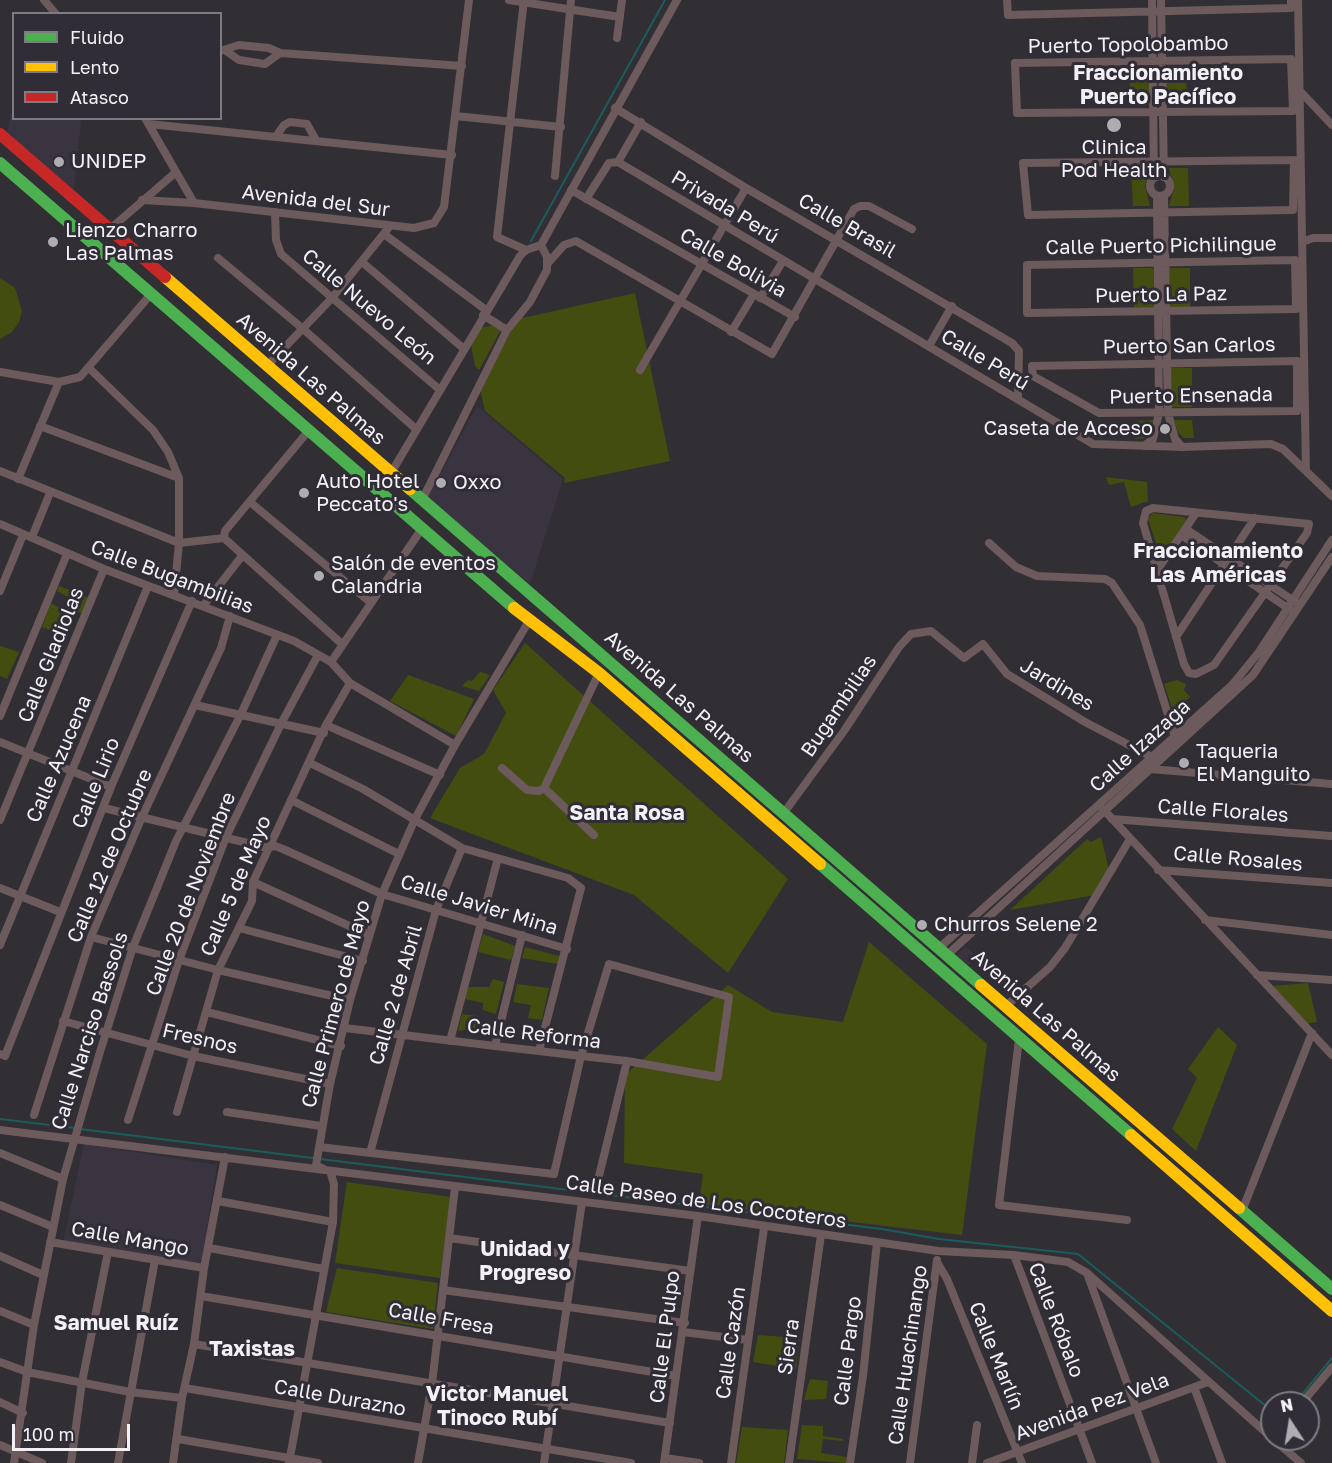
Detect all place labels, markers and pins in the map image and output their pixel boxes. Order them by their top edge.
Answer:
marker: Clinica Pod Health [1105,116,1123,134]
place label: Clinica Pod Health [1061,136,1167,183]
place label: UNIDEP [71,150,146,174]
marker: UNIDEP [52,155,66,169]
place label: Lienzo Charro Las Palmas [65,219,197,266]
marker: Lienzo Charro Las Palmas [46,235,60,249]
place label: Caseta de Acceso [984,417,1153,441]
marker: Caseta de Acceso [1158,422,1172,436]
place label: Auto Hotel Peccato's [316,470,419,517]
place label: Oxxo [453,471,501,495]
marker: Oxxo [434,476,448,490]
marker: Auto Hotel Peccato's [297,486,311,500]
place label: Salón de eventos Calandria [331,552,496,599]
marker: Salón de eventos Calandria [312,569,326,583]
place label: Taqueria El Manguito [1196,740,1310,787]
marker: Taqueria El Manguito [1177,756,1191,770]
place label: Churros Selene 2 [934,913,1098,937]
marker: Churros Selene 2 [915,918,929,932]

